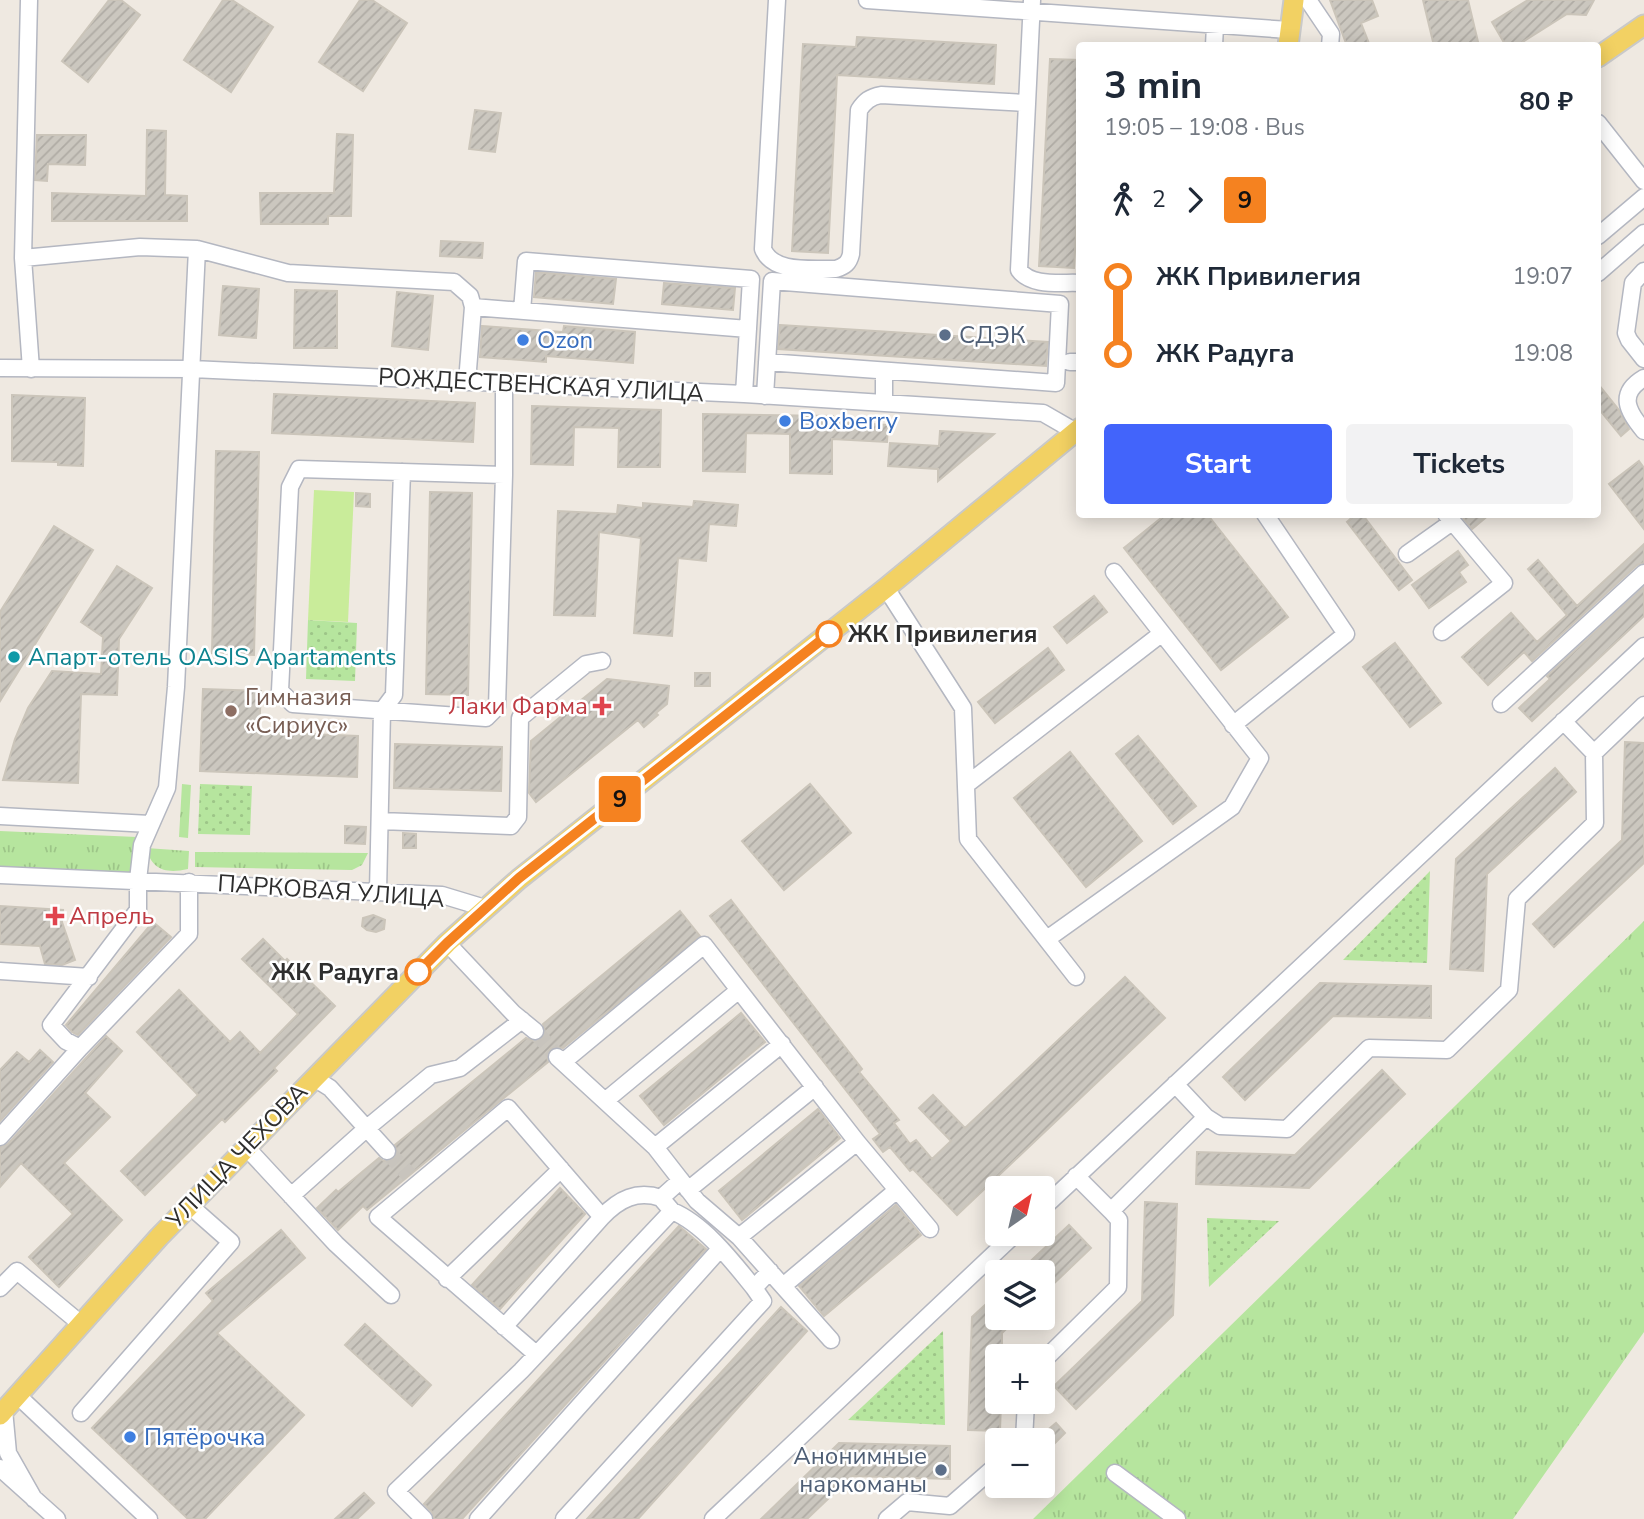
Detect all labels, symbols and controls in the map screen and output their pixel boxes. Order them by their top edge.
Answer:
text: 3 min [1104,60,1202,111]
text: 80 ₽ [1519,84,1573,119]
text: 19:05 – 19:08 · Bus [1104,112,1305,143]
icon: walk [1104,181,1142,219]
icon: forward [1176,181,1214,219]
text: 2 [1152,184,1166,215]
text: 9 [1238,184,1252,216]
text: ЖК Привилегия [1156,259,1361,294]
text: 19:07 [1513,261,1573,292]
place label: СДЭК [959,319,1026,351]
place label: Ozon [537,324,593,356]
marker: СДЭК [937,327,953,343]
marker: Ozon [515,332,531,348]
text: ЖК Радуга [1156,336,1295,371]
text: 19:08 [1513,338,1573,369]
street label: РОЖДЕСТВЕНСКАЯ УЛИЦА [377,360,705,410]
place label: Boxberry [799,405,899,437]
marker: Boxberry [777,413,793,429]
button: Start [1104,424,1332,504]
button: Tickets [1346,424,1573,504]
place label: ЖК Привилегия [848,618,1037,650]
marker: ЖК Привилегия [816,621,842,647]
place label: Апарт-отель OASIS Apartaments [28,641,397,673]
marker: Апарт-отель OASIS Apartaments [6,649,22,665]
place label: Гимназия «Сириус» [245,681,352,741]
place label: Лаки Фарма [448,690,588,722]
marker: Лаки Фарма [594,698,610,714]
marker: Гимназия «Сириус» [223,703,239,719]
line badge: 9 [597,776,643,822]
text: 9 [613,783,627,815]
street label: ПАРКОВАЯ УЛИЦА [216,867,446,915]
place label: Апрель [69,900,154,932]
marker: Апрель [47,908,63,924]
place label: ЖК Радуга [271,956,399,988]
marker: ЖК Радуга [405,959,431,985]
street label: УЛИЦА ЧЕХОВА [159,1076,315,1236]
north arrow [985,1176,1055,1246]
map controls [985,1176,1055,1498]
button: layers [985,1260,1055,1330]
button: + [985,1344,1055,1414]
place label: Пятёрочка [144,1421,265,1453]
button: − [985,1428,1055,1498]
marker: Пятёрочка [122,1429,138,1445]
place label: Анонимные наркоманы [793,1440,927,1500]
marker: Анонимные наркоманы [933,1462,949,1478]

